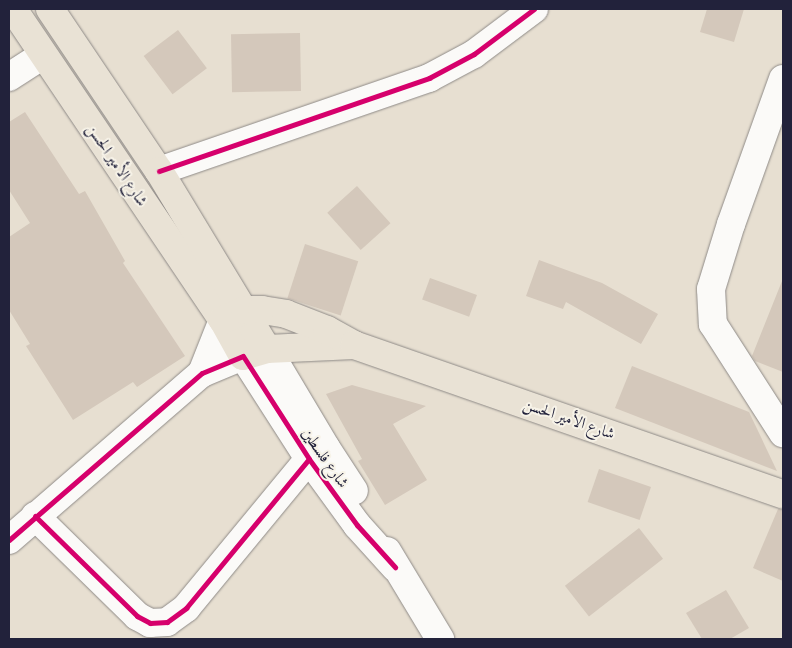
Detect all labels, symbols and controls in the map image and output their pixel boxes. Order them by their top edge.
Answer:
street label: شارع الأمير الحسن [82,120,152,210]
street label: شارع الأمير الحسن [521,394,617,444]
street label: شارع فلسطين [297,424,353,492]

